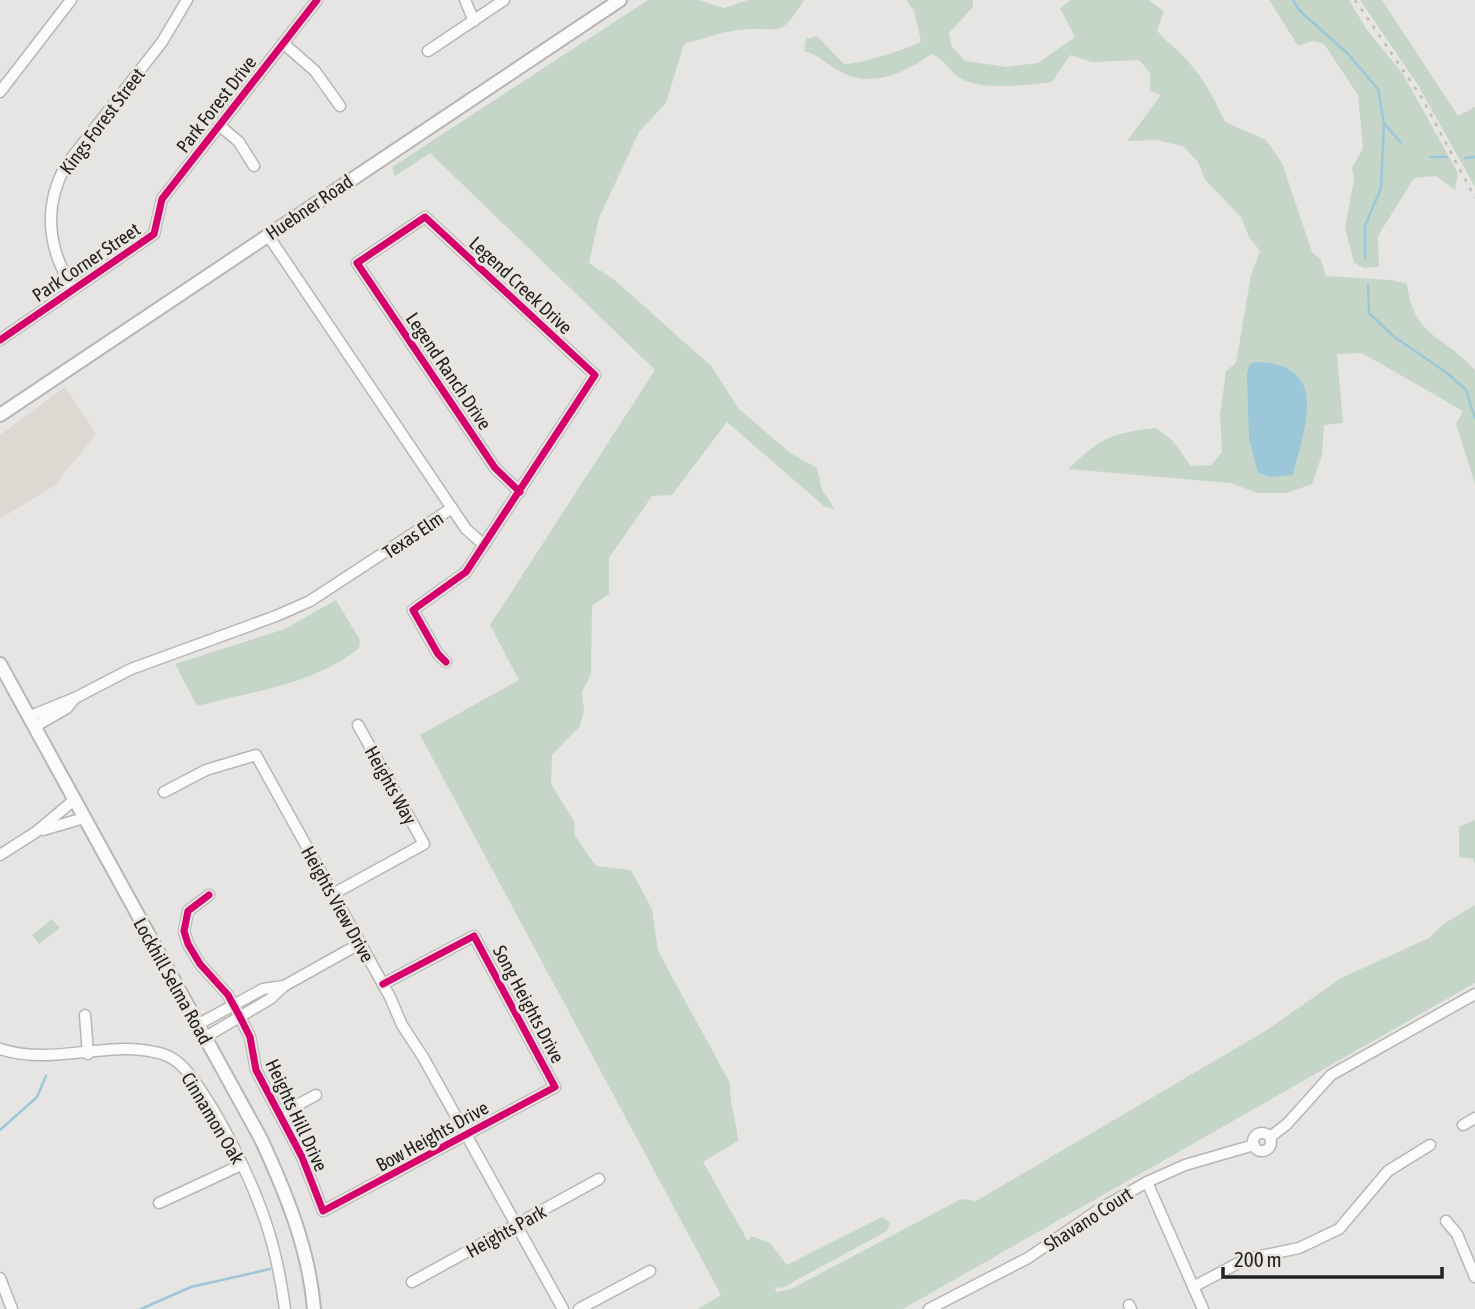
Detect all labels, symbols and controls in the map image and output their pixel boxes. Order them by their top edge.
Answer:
street label: Park Forest Drive [171,51,261,157]
street label: Kings Forest Street [55,64,149,178]
street label: Huebner Road [261,170,357,244]
street label: Park Corner Street [28,218,144,306]
street label: Legend Creek Drive [465,232,577,338]
street label: Legend Ranch Drive [402,308,496,434]
street label: Texas Elm [379,507,447,563]
street label: Heights Way [361,742,422,828]
street label: Heights View Drive [297,842,379,966]
street label: Lockhill Selma Road [129,914,217,1048]
street label: Song Heights Drive [489,941,569,1067]
street label: Heights Hill Drive [261,1055,333,1175]
street label: Cinnamon Oak [177,1068,249,1168]
street label: Bow Heights Drive [372,1096,492,1176]
street label: Shavano Court [1040,1182,1136,1256]
street label: Heights Park [462,1200,550,1262]
scale bar [1223,1236,1442,1280]
text: 200 m [1234,1247,1282,1271]

